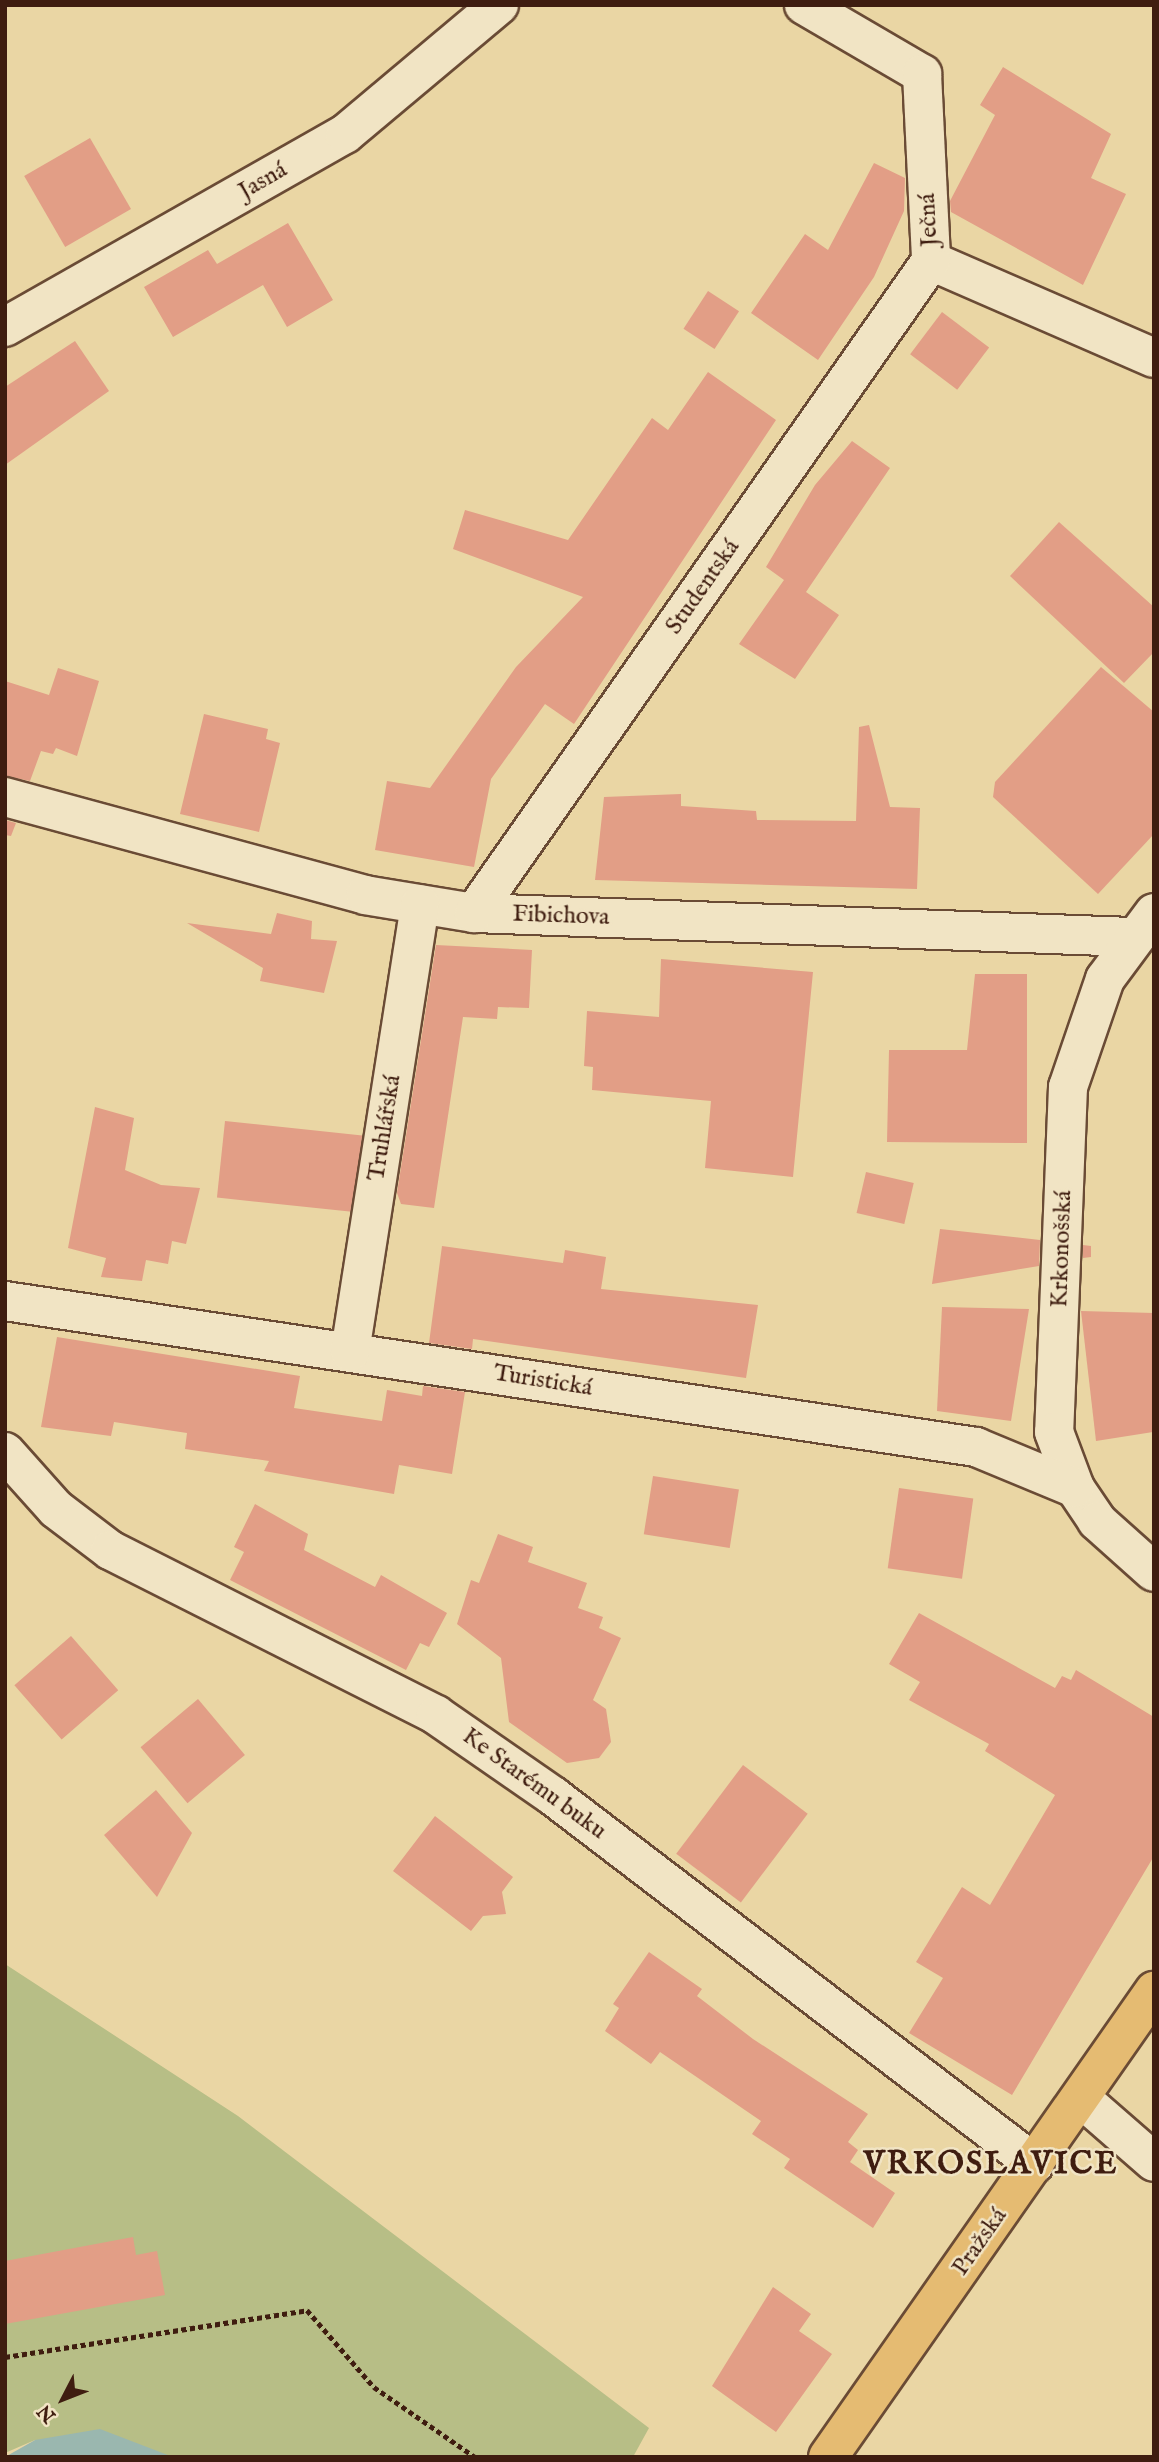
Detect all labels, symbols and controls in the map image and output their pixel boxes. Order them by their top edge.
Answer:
street label: Jasná [234,156,292,206]
street label: Ječná [913,192,945,248]
street label: Studentská [660,534,746,640]
street label: Fibichova [512,900,610,932]
street label: Truhlářská [362,1073,408,1183]
street label: Krkonošská [1046,1190,1078,1308]
street label: Turistická [492,1359,594,1403]
street label: Ke Starému buku [456,1722,612,1846]
district label: VRKOSLAVICE [865,2146,1117,2184]
street label: Pražská [946,2203,1014,2281]
north arrow [28,2364,98,2434]
text: N [33,2399,62,2427]

